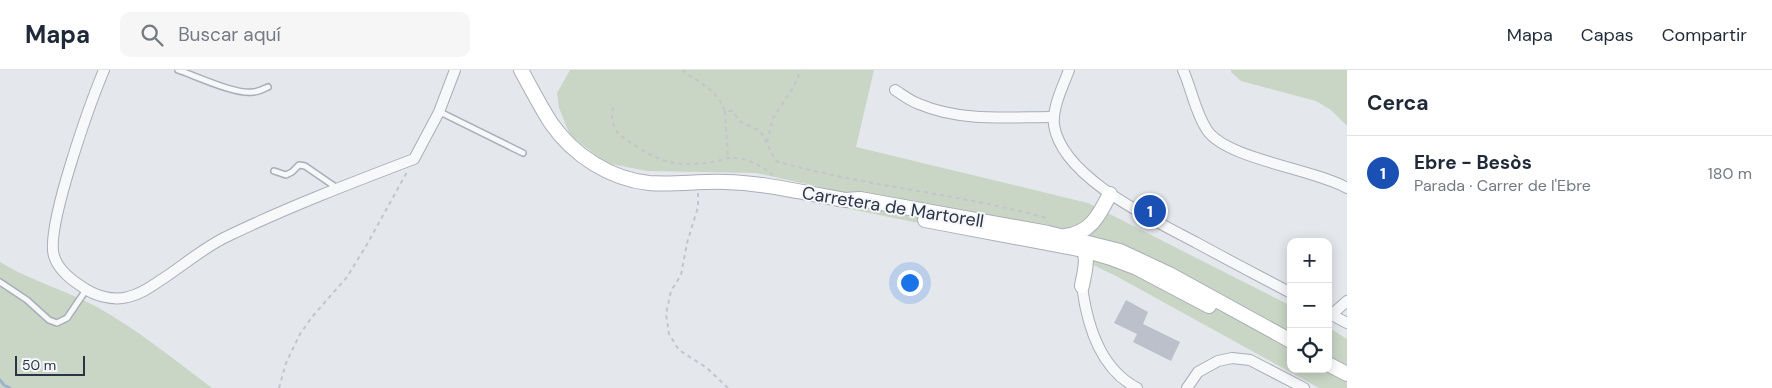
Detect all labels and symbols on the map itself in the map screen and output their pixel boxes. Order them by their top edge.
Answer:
street label: Carretera de Martorell [800,181,986,233]
pin: 1 [1134,192,1166,230]
your location [897,270,923,296]
scale bar [15,353,85,376]

